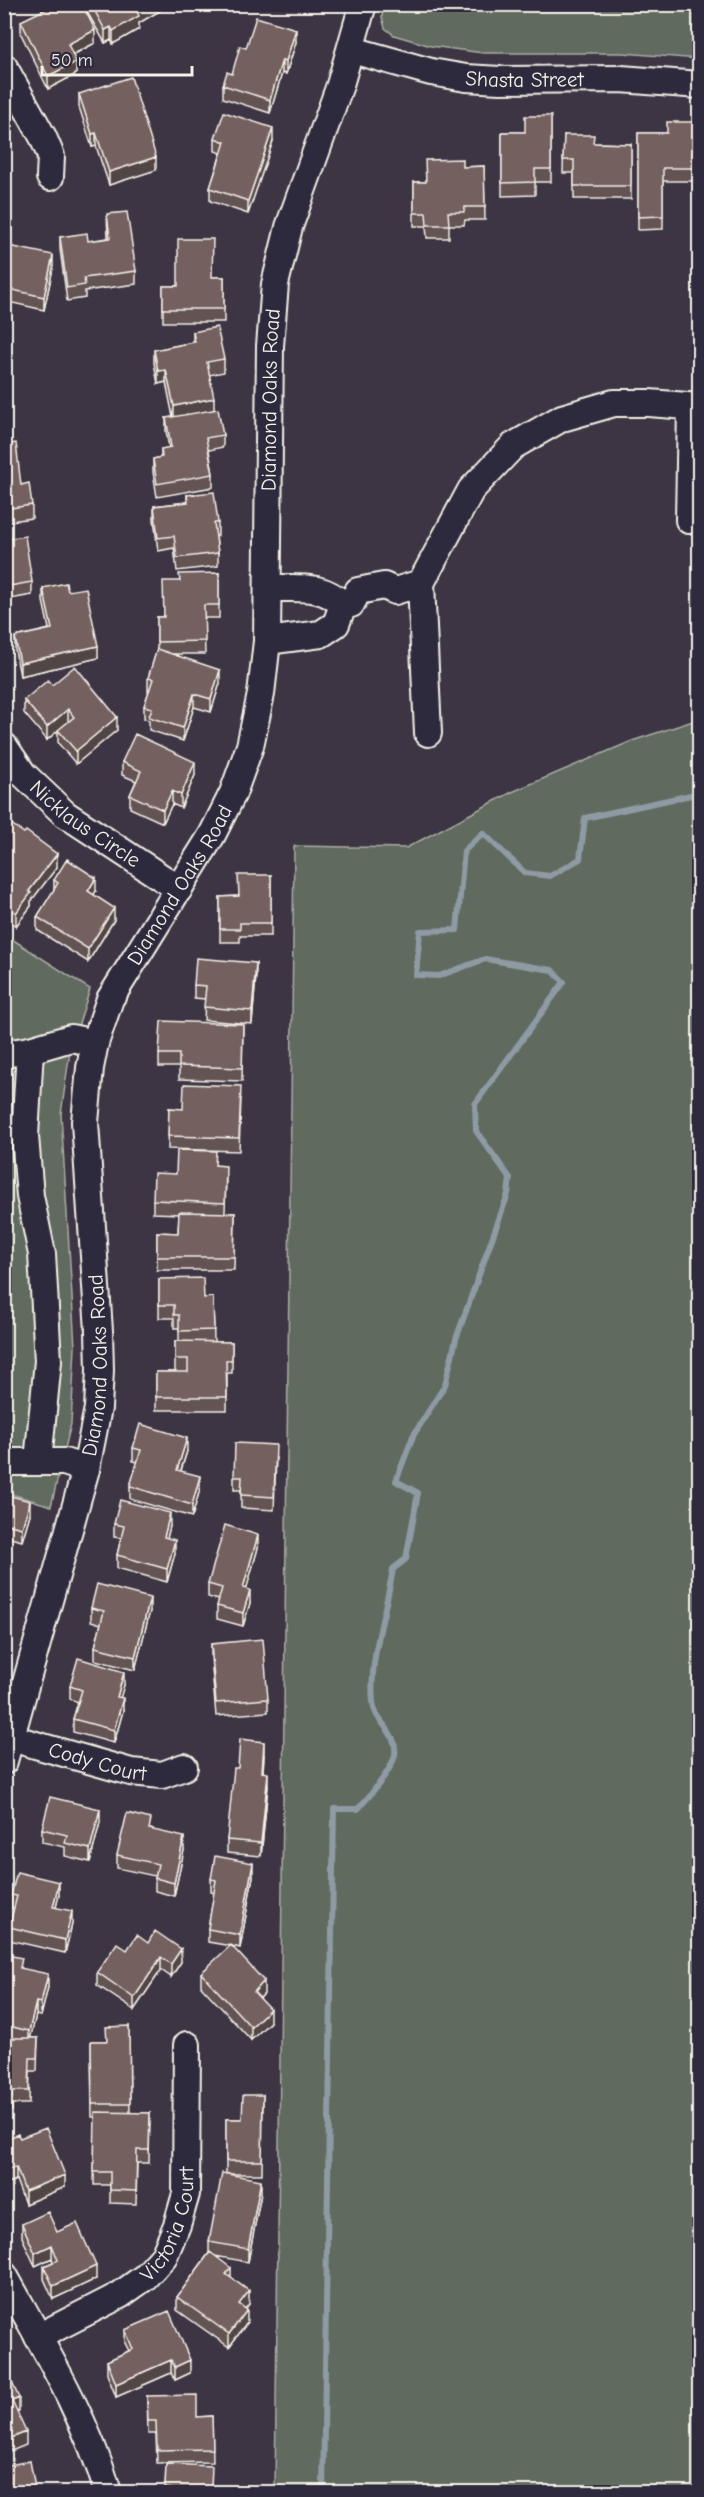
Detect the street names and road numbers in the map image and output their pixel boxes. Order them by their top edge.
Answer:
street label: Shasta Street [465,66,585,92]
street label: Diamond Oaks Road [257,308,285,491]
street label: Nicklaus Circle [25,775,145,872]
street label: Diamond Oaks Road [122,801,237,969]
street label: Diamond Oaks Road [77,1273,112,1458]
street label: Cody Court [46,1737,149,1786]
street label: Victoria Court [135,2166,198,2286]

